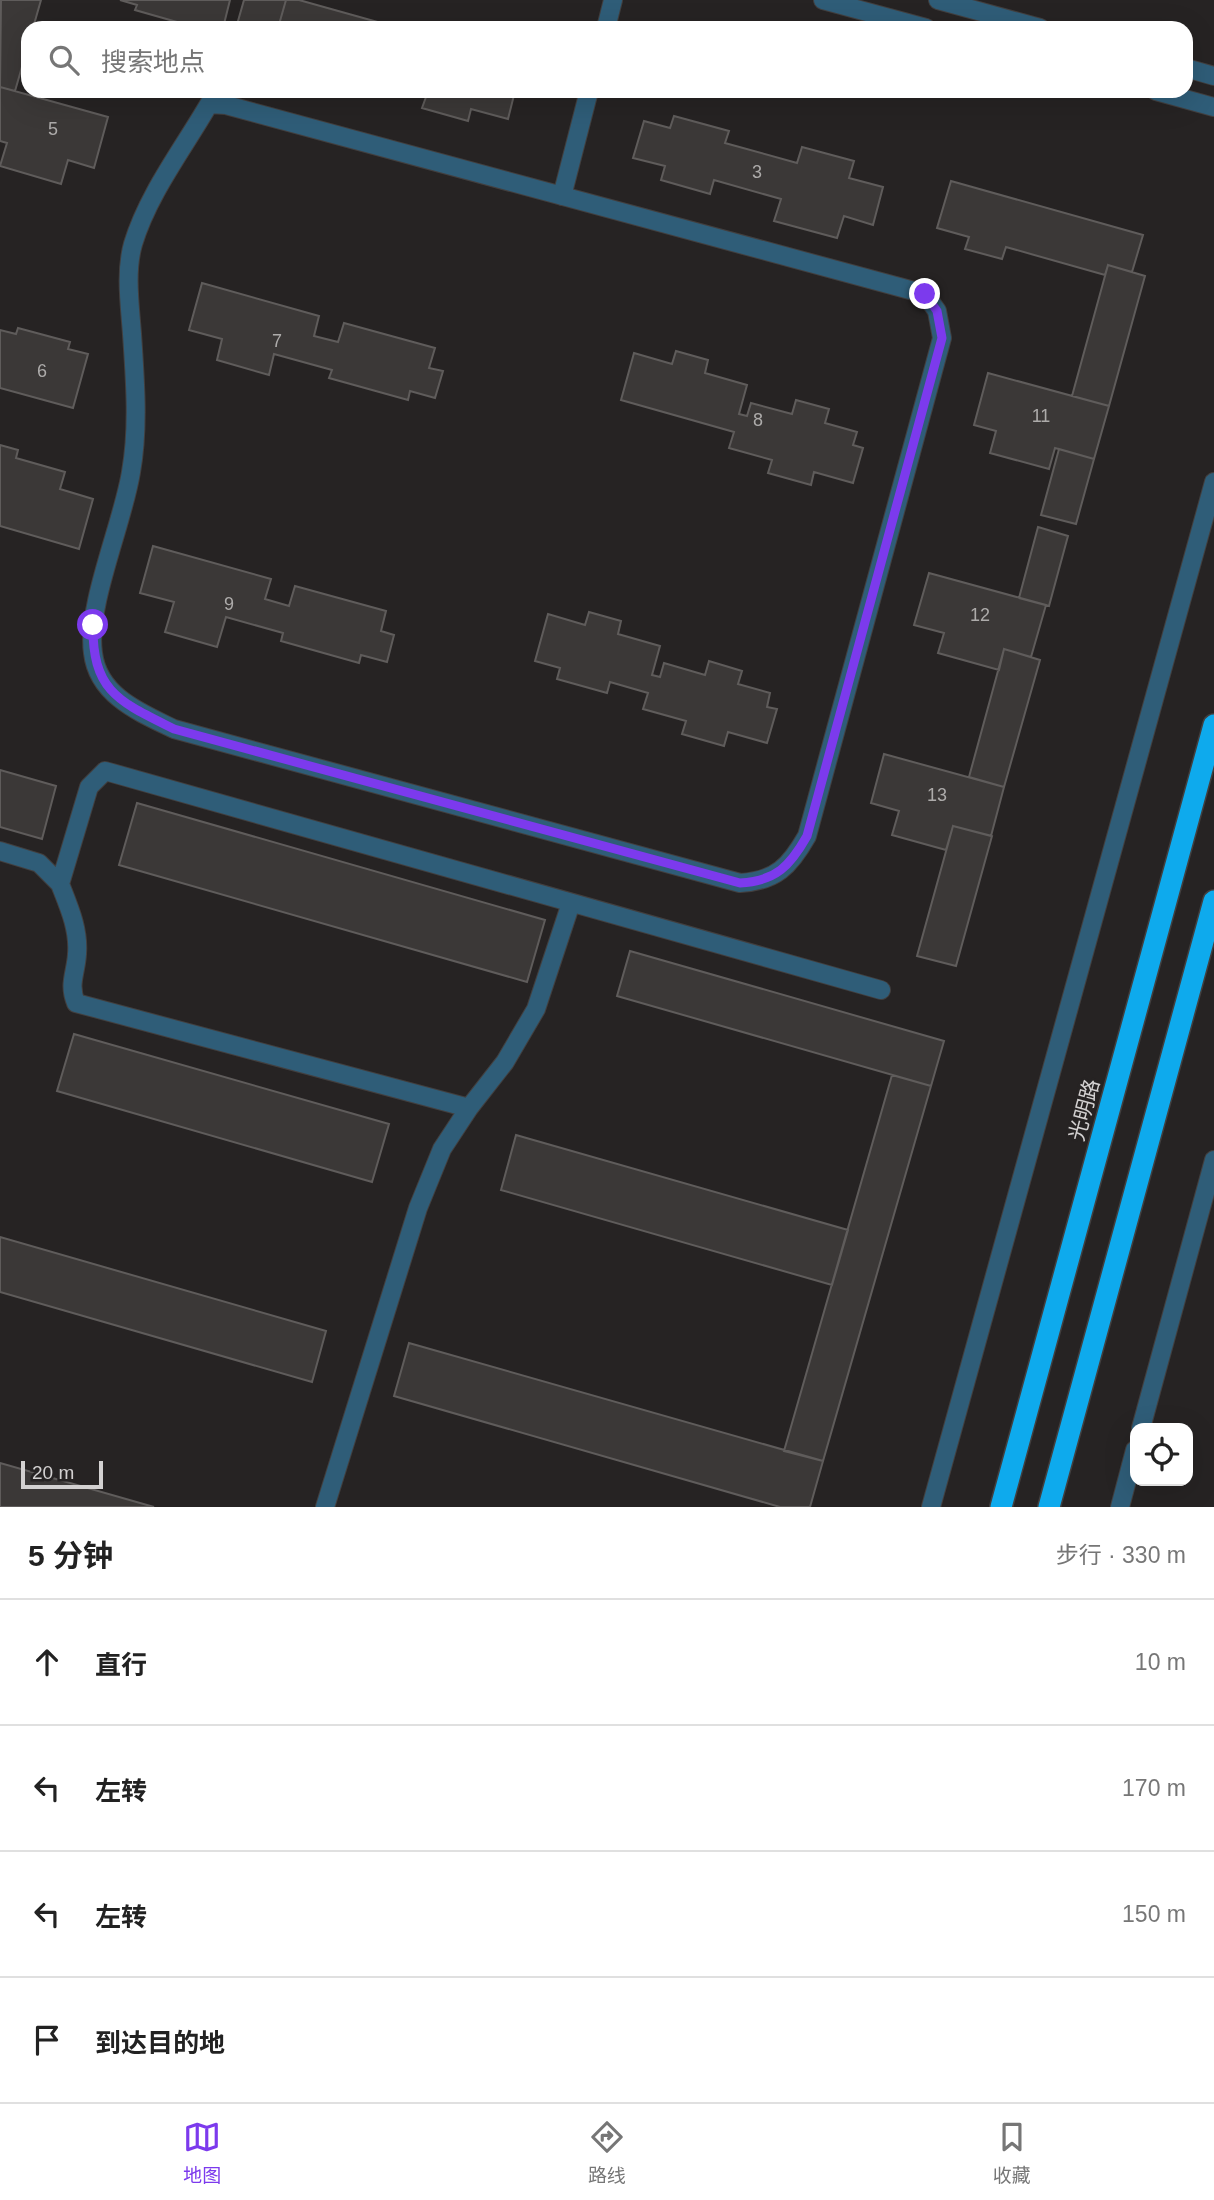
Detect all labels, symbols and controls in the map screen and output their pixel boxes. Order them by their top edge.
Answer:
search box [21,21,1193,98]
icon: search [45,41,83,79]
text: 搜索地点 [101,47,205,77]
house number: 5 [48,119,58,139]
house number: 3 [752,162,762,182]
route end [909,278,940,309]
house number: 7 [272,331,282,351]
house number: 6 [37,361,47,381]
house number: 11 [1032,406,1050,426]
house number: 8 [753,410,763,430]
house number: 9 [224,594,234,614]
house number: 12 [970,605,990,625]
route start [77,609,108,640]
house number: 13 [927,785,947,805]
street label: 光明路 [1065,1077,1103,1143]
map controls [1130,1423,1193,1486]
button: locate [1130,1423,1193,1486]
scale bar [21,1458,103,1490]
text: 20 m [32,1462,74,1483]
text: 5 分钟 [28,1539,113,1572]
text: 步行 · 330 m [1056,1542,1186,1568]
icon: ahead [28,1643,66,1681]
text: 10 m [1135,1649,1186,1675]
text: 直行 [95,1650,147,1680]
icon: left [28,1769,66,1807]
text: 170 m [1122,1775,1186,1801]
text: 左转 [95,1776,147,1806]
icon: left [28,1895,66,1933]
text: 150 m [1122,1901,1186,1927]
text: 左转 [95,1902,147,1932]
icon: arrive [28,2021,66,2059]
text: 到达目的地 [95,2028,225,2058]
tab: 地图 [183,2118,221,2187]
tab: 路线 [588,2118,626,2187]
tab: 收藏 [993,2118,1031,2187]

